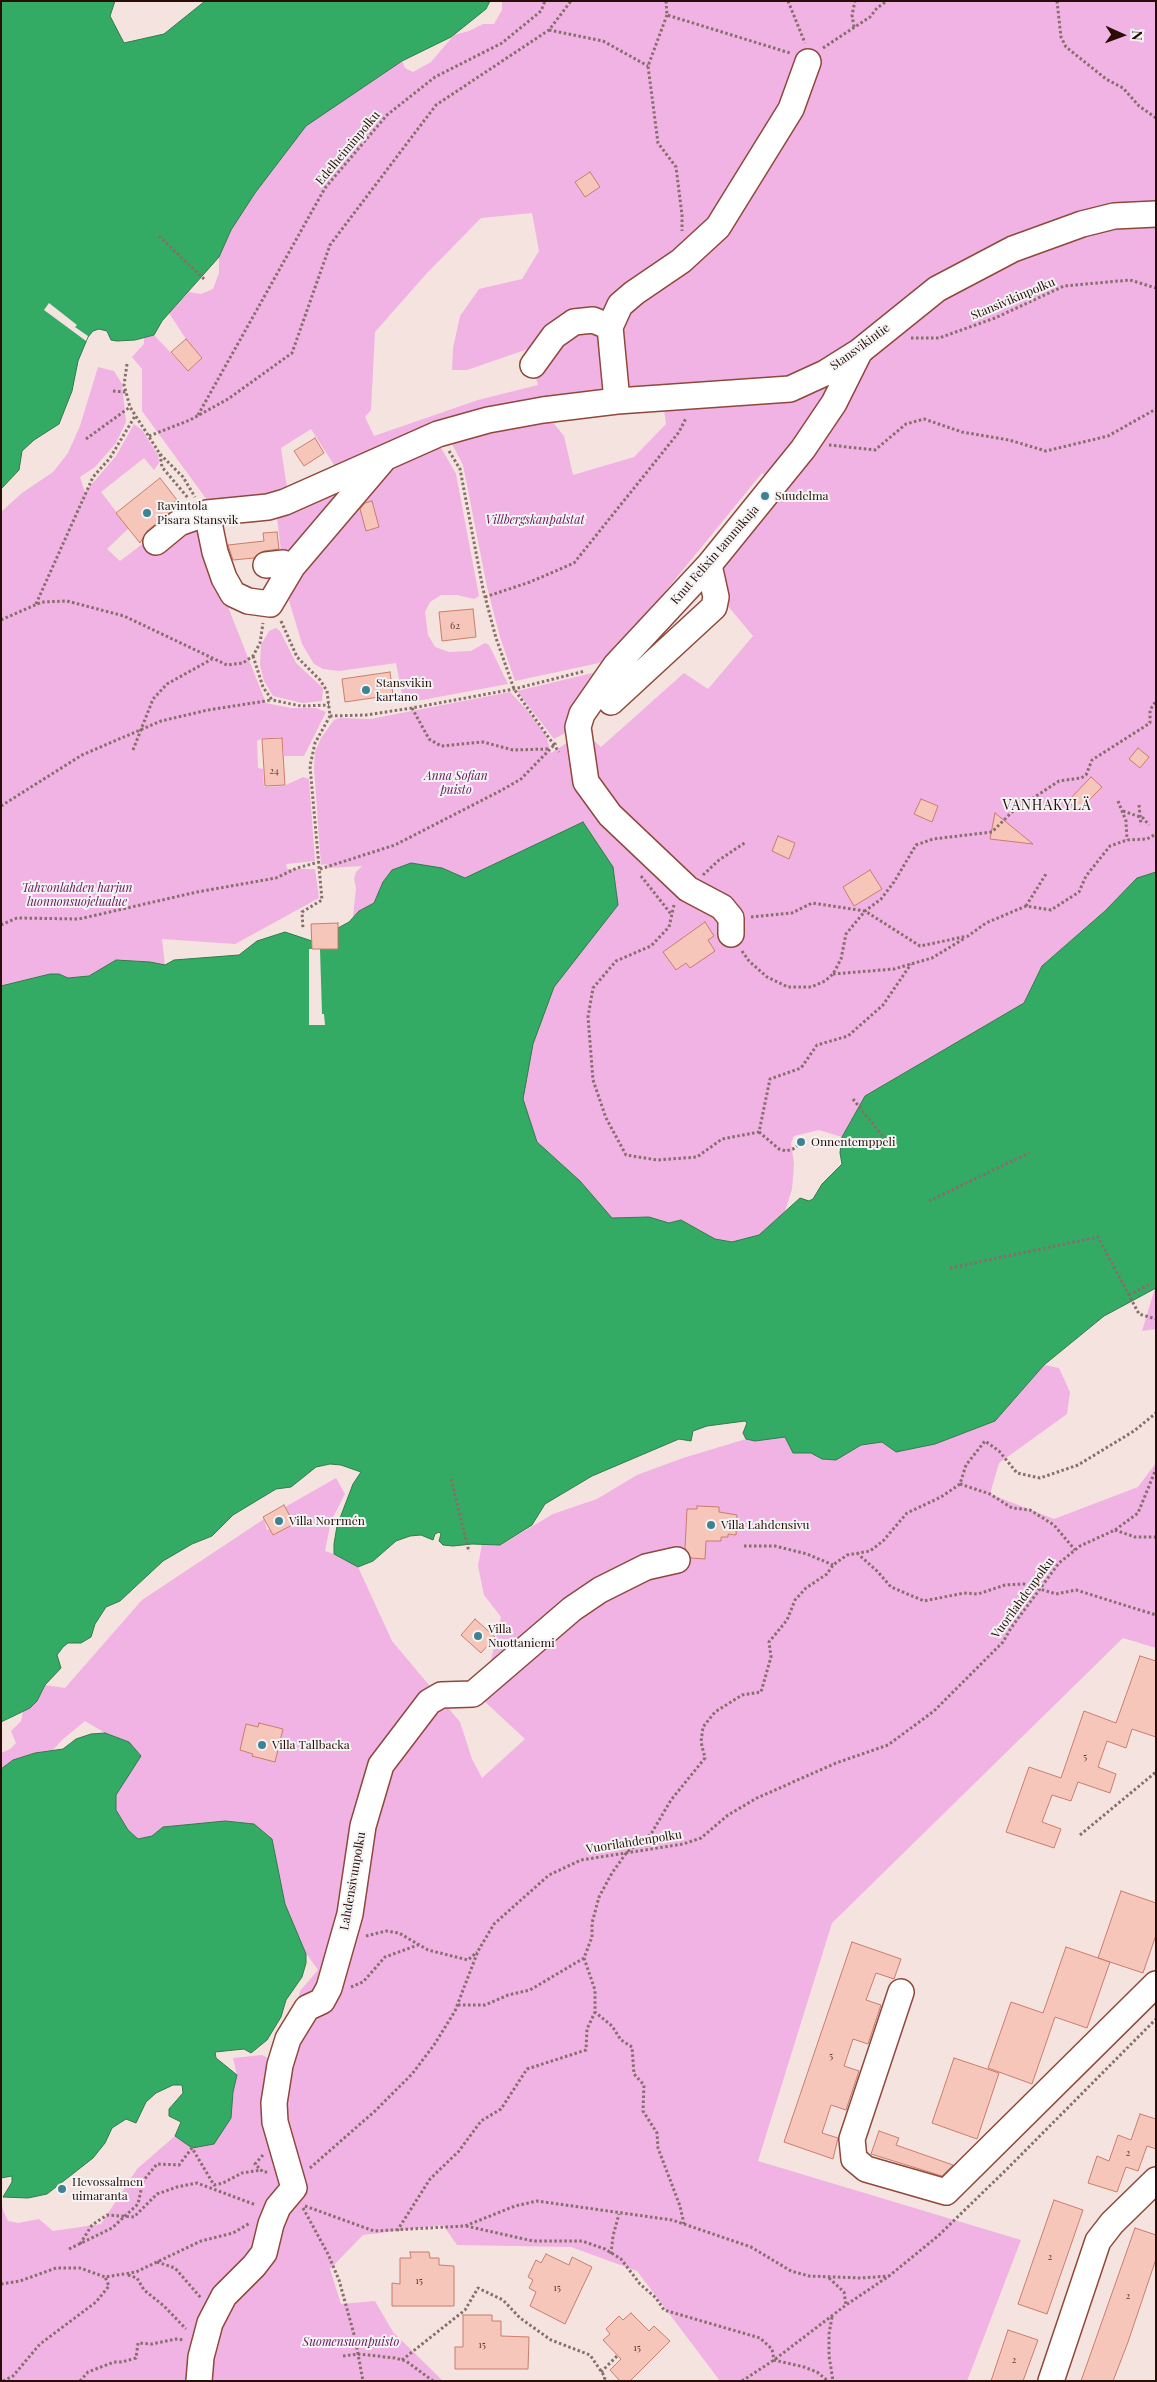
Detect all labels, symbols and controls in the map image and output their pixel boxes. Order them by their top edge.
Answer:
north arrow [1097,10,1147,60]
text: N [1128,30,1147,41]
street label: Edelheiminpolku [313,108,383,188]
street label: Stansivikinpolku [969,275,1057,323]
street label: Stansvikintie [828,321,892,373]
place label: Suudelma [775,489,829,503]
marker: Suudelma [759,490,771,502]
place label: Ravintola Pisara Stansvik [157,499,238,527]
street label: Knut Felixin tammikuja [668,503,762,607]
marker: Ravintola Pisara Stansvik [141,507,153,519]
park label: Villbergskanpalstat [486,513,584,527]
house number: 62 [450,620,460,632]
place label: Stansvikin kartano [376,676,432,704]
marker: Stansvikin kartano [360,684,372,696]
house number: 24 [269,765,279,777]
park label: Anna Sofian puisto [424,769,488,797]
district label: VANHAKYLÄ [1001,798,1093,814]
park label: Tahvonlahden harjun luonnonsuojelualue [22,881,132,909]
place label: Onnentemppeli [811,1135,895,1149]
marker: Onnentemppeli [795,1136,807,1148]
place label: Villa Norrmén [289,1514,365,1528]
marker: Villa Norrmén [273,1515,285,1527]
place label: Villa Lahdensivu [721,1518,810,1532]
marker: Villa Lahdensivu [705,1519,717,1531]
street label: Vuorilahdenpolku [989,1555,1057,1641]
place label: Villa Nuottaniemi [488,1622,555,1650]
marker: Villa Nuottaniemi [472,1630,484,1642]
place label: Villa Tallbacka [272,1738,350,1752]
marker: Villa Tallbacka [256,1739,268,1751]
house number: 5 [1083,1751,1087,1763]
street label: Vuorilahdenpolku [585,1827,683,1857]
street label: Lahdensivunpolku [337,1831,369,1931]
house number: 5 [829,2050,833,2062]
house number: 2 [1126,2147,1130,2159]
place label: Hevossalmen uimaranta [72,2175,143,2203]
marker: Hevossalmen uimaranta [56,2183,68,2195]
house number: 2 [1048,2251,1052,2263]
house number: 15 [415,2275,423,2287]
house number: 15 [553,2282,561,2294]
house number: 2 [1126,2290,1130,2302]
park label: Suomensuonpuisto [303,2335,399,2349]
house number: 15 [478,2339,486,2351]
house number: 15 [633,2342,641,2354]
house number: 2 [1012,2354,1016,2366]

